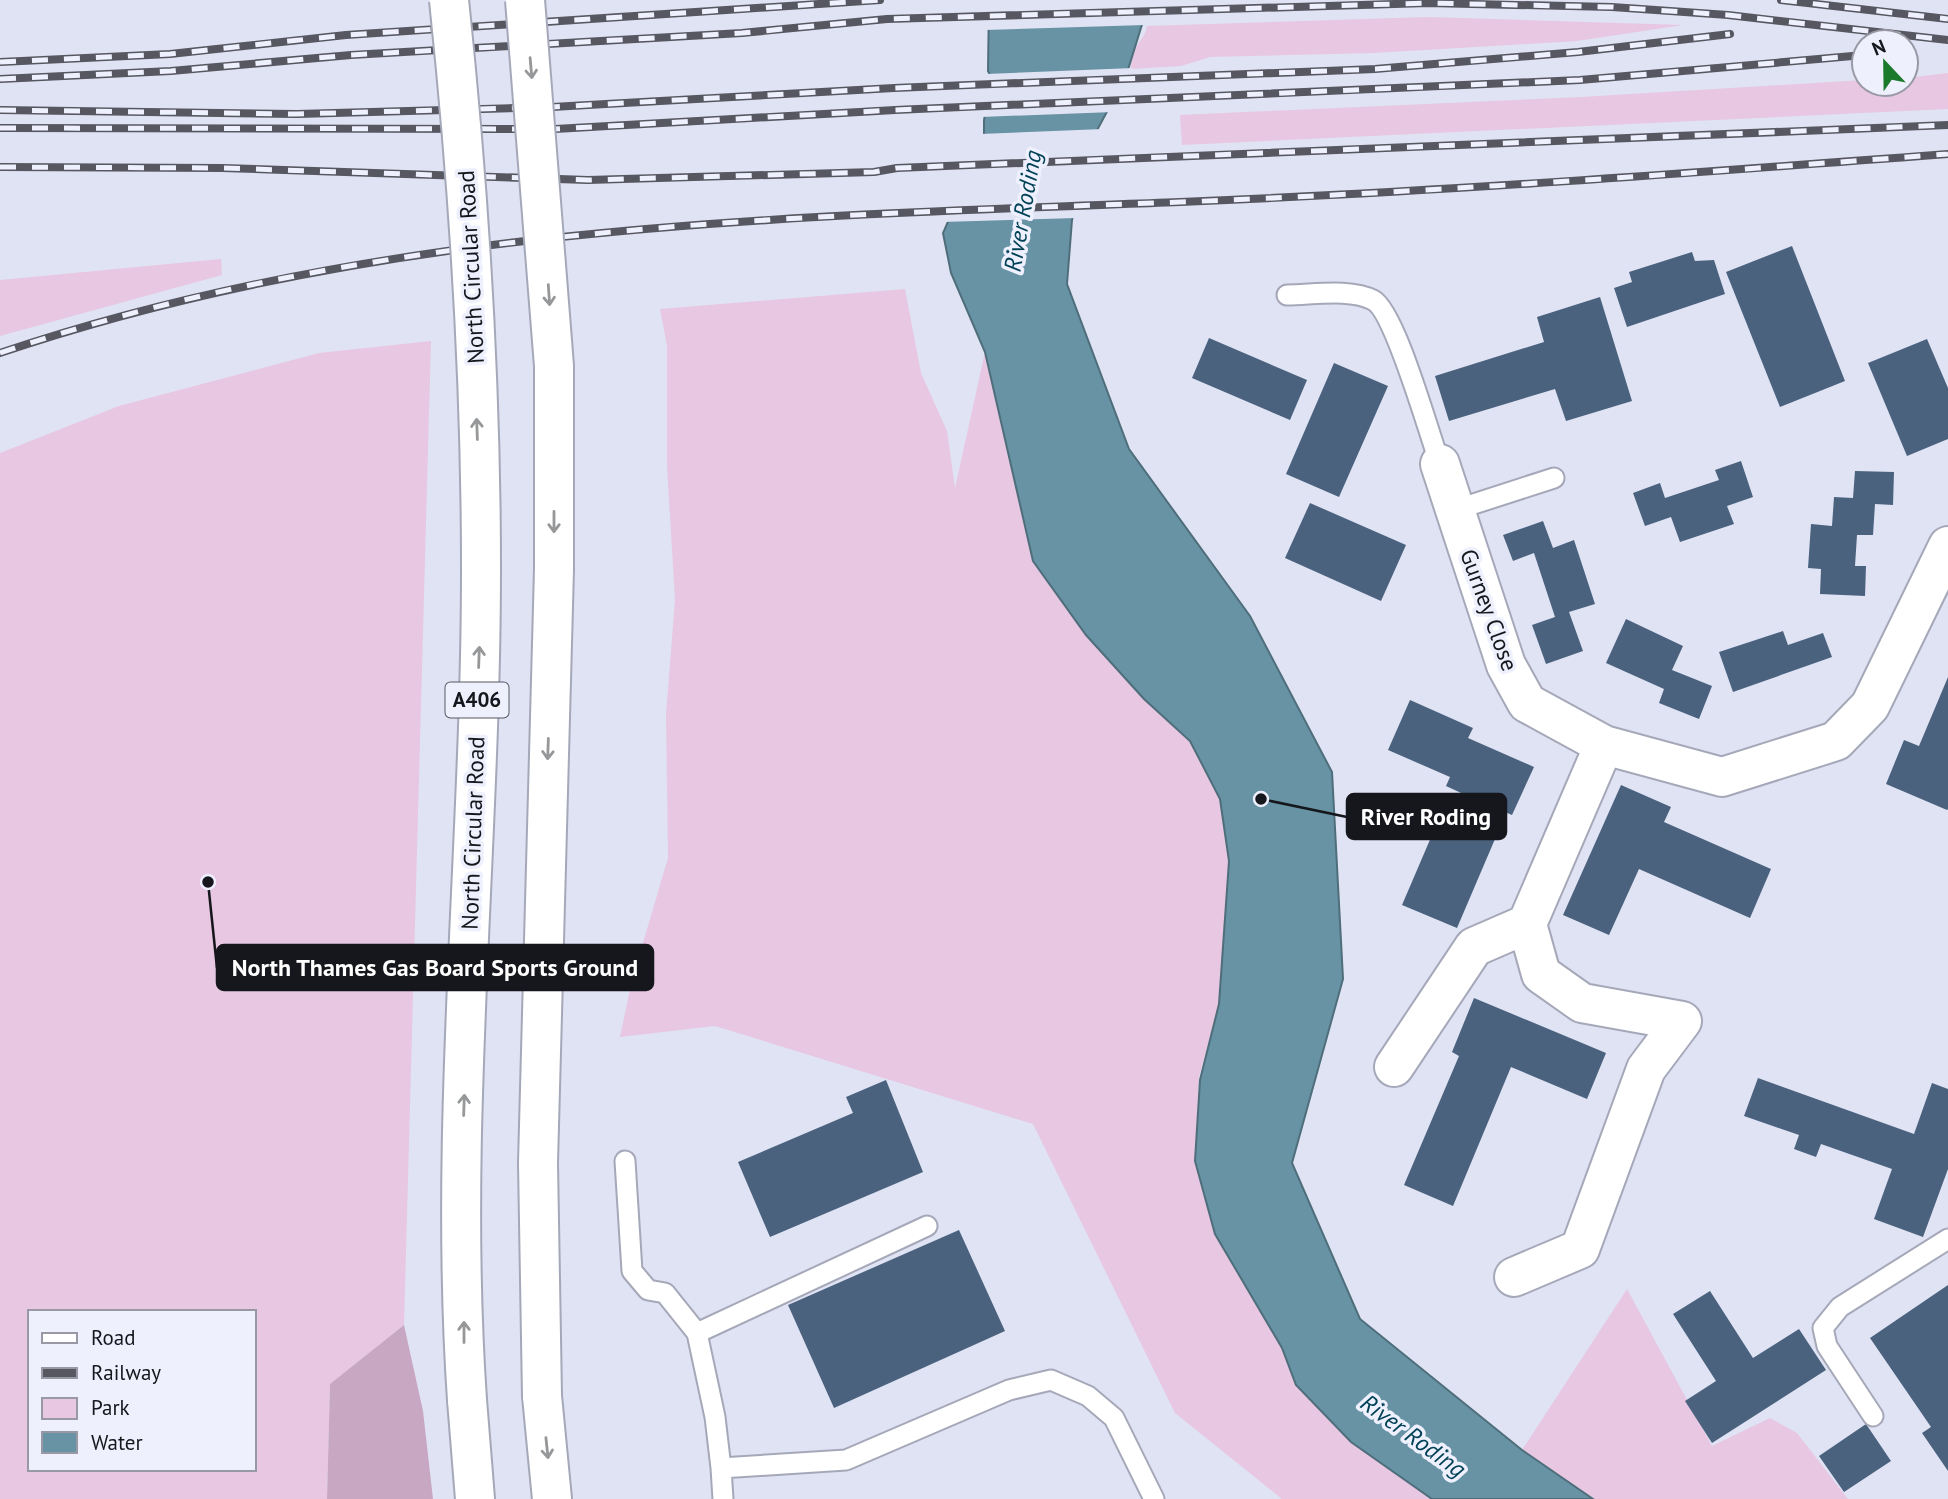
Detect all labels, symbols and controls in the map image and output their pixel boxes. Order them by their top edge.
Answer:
north arrow [1850,28,1920,98]
text: N [1868,34,1889,61]
one-way arrow [525,56,538,79]
water label: River Roding [997,148,1048,274]
street label: North Circular Road [451,170,490,364]
one-way arrow [543,283,556,306]
one-way arrow [471,418,484,441]
one-way arrow [547,510,561,533]
street label: Gurney Close [1454,545,1525,675]
one-way arrow [472,646,485,669]
road number: A406 [446,682,508,718]
street label: North Circular Road [455,736,490,930]
one-way arrow [542,738,555,761]
callout: River Roding [1347,794,1506,839]
text: River Roding [1361,801,1491,832]
callout: North Thames Gas Board Sports Ground [217,945,653,990]
text: North Thames Gas Board Sports Ground [232,952,638,983]
one-way arrow [458,1093,471,1116]
legend [28,1310,256,1471]
one-way arrow [457,1321,471,1344]
text: Road [91,1324,135,1351]
text: Railway [91,1359,161,1386]
water label: River Roding [1355,1387,1472,1484]
text: Park [91,1394,130,1421]
text: Water [91,1429,143,1456]
one-way arrow [540,1436,553,1458]

